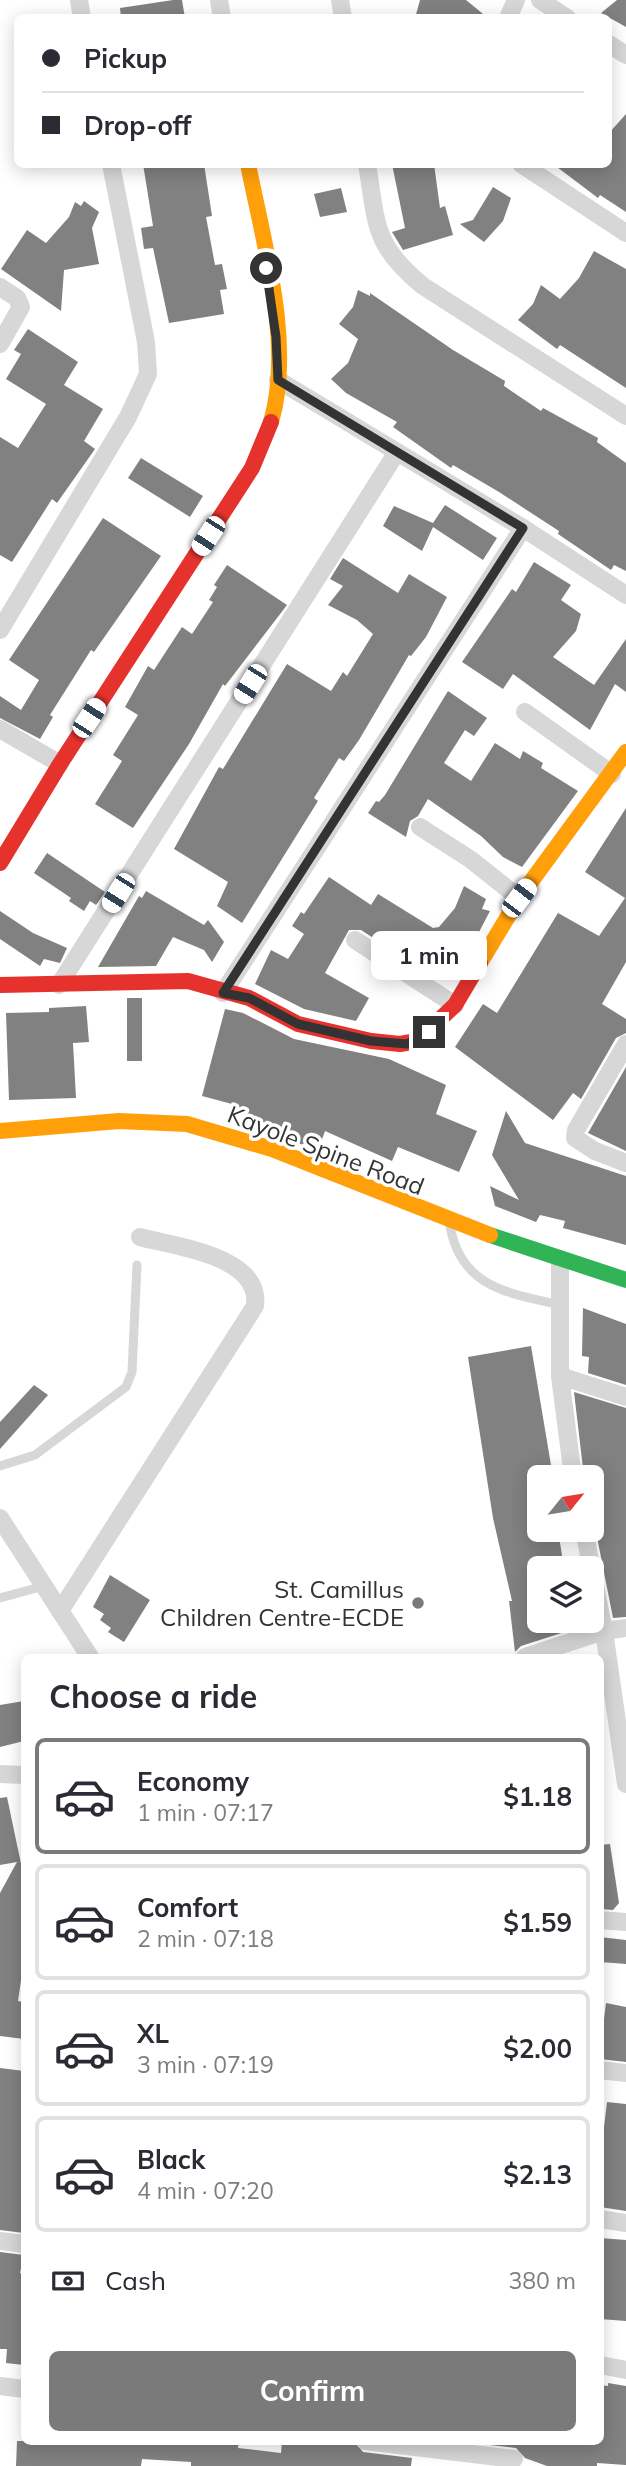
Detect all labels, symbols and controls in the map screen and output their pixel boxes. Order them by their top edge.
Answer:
text: Pickup [84,42,167,75]
text: Drop-off [84,109,191,142]
route start [250,252,282,284]
car [188,513,229,559]
car [230,661,271,707]
car [69,695,110,741]
car [98,870,139,916]
car [498,875,541,921]
callout: 1 min [371,930,487,979]
text: 1 min [399,941,459,970]
route end [413,1016,445,1048]
street label: Kayole Spine Road [223,1099,429,1201]
north arrow [527,1465,604,1542]
map controls [527,1465,604,1633]
button: layers [527,1556,604,1633]
place label: St. Camillus Children Centre-ECDE [160,1574,404,1632]
marker: St. Camillus Children Centre-ECDE [410,1595,426,1611]
text: Choose a ride [49,1676,257,1716]
icon: car [53,1765,116,1828]
text: Economy [137,1765,249,1798]
text: $1.18 [503,1780,572,1813]
text: 1 min · 07:17 [137,1798,274,1827]
icon: car [53,1891,116,1954]
text: Comfort [137,1891,238,1924]
text: $1.59 [503,1906,572,1939]
text: 2 min · 07:18 [137,1924,274,1953]
icon: car [53,2017,116,2080]
text: XL [137,2017,169,2050]
text: $2.00 [503,2032,572,2065]
text: 3 min · 07:19 [137,2050,274,2079]
icon: car [53,2143,116,2206]
text: Black [137,2143,205,2176]
text: $2.13 [503,2158,572,2191]
text: 4 min · 07:20 [137,2176,274,2205]
icon: cash [49,2262,87,2300]
text: Cash [105,2264,166,2297]
text: 380 m [508,2266,576,2295]
button: Confirm [49,2351,576,2431]

